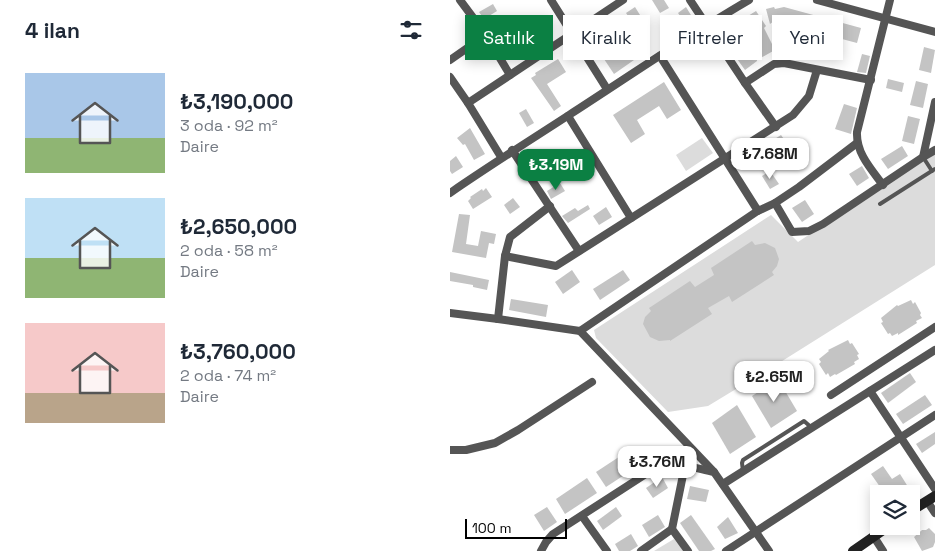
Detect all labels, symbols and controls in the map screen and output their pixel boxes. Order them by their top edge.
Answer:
chip: Satılık [465,15,553,60]
chip: Kiralık [563,15,650,60]
chip: Filtreler [660,15,762,60]
chip: Yeni [772,15,843,60]
icon: filters [397,16,425,44]
text: 4 ilan [25,17,80,44]
text: ₺3,190,000 [180,88,293,115]
icon: home [65,93,125,153]
text: 3 oda · 92 m² [180,115,278,136]
text: Daire [180,136,219,157]
pin: ₺7.68M [729,138,811,180]
text: ₺7.68M [742,143,798,164]
pin: ₺3.19M [515,148,597,191]
text: ₺3.19M [529,154,583,175]
text: ₺2,650,000 [180,213,297,240]
icon: home [65,218,125,278]
text: 2 oda · 58 m² [180,240,278,261]
text: Daire [180,261,219,282]
text: ₺3,760,000 [180,338,296,365]
icon: home [65,343,125,403]
pin: ₺2.65M [733,360,815,403]
text: 2 oda · 74 m² [180,365,276,386]
text: ₺2.65M [745,366,803,387]
text: Daire [180,386,219,407]
pin: ₺3.76M [616,446,698,488]
text: ₺3.76M [629,451,685,472]
map controls [870,485,920,535]
button: layers [870,485,920,535]
scale bar [465,516,568,539]
text: 100 m [472,519,511,537]

